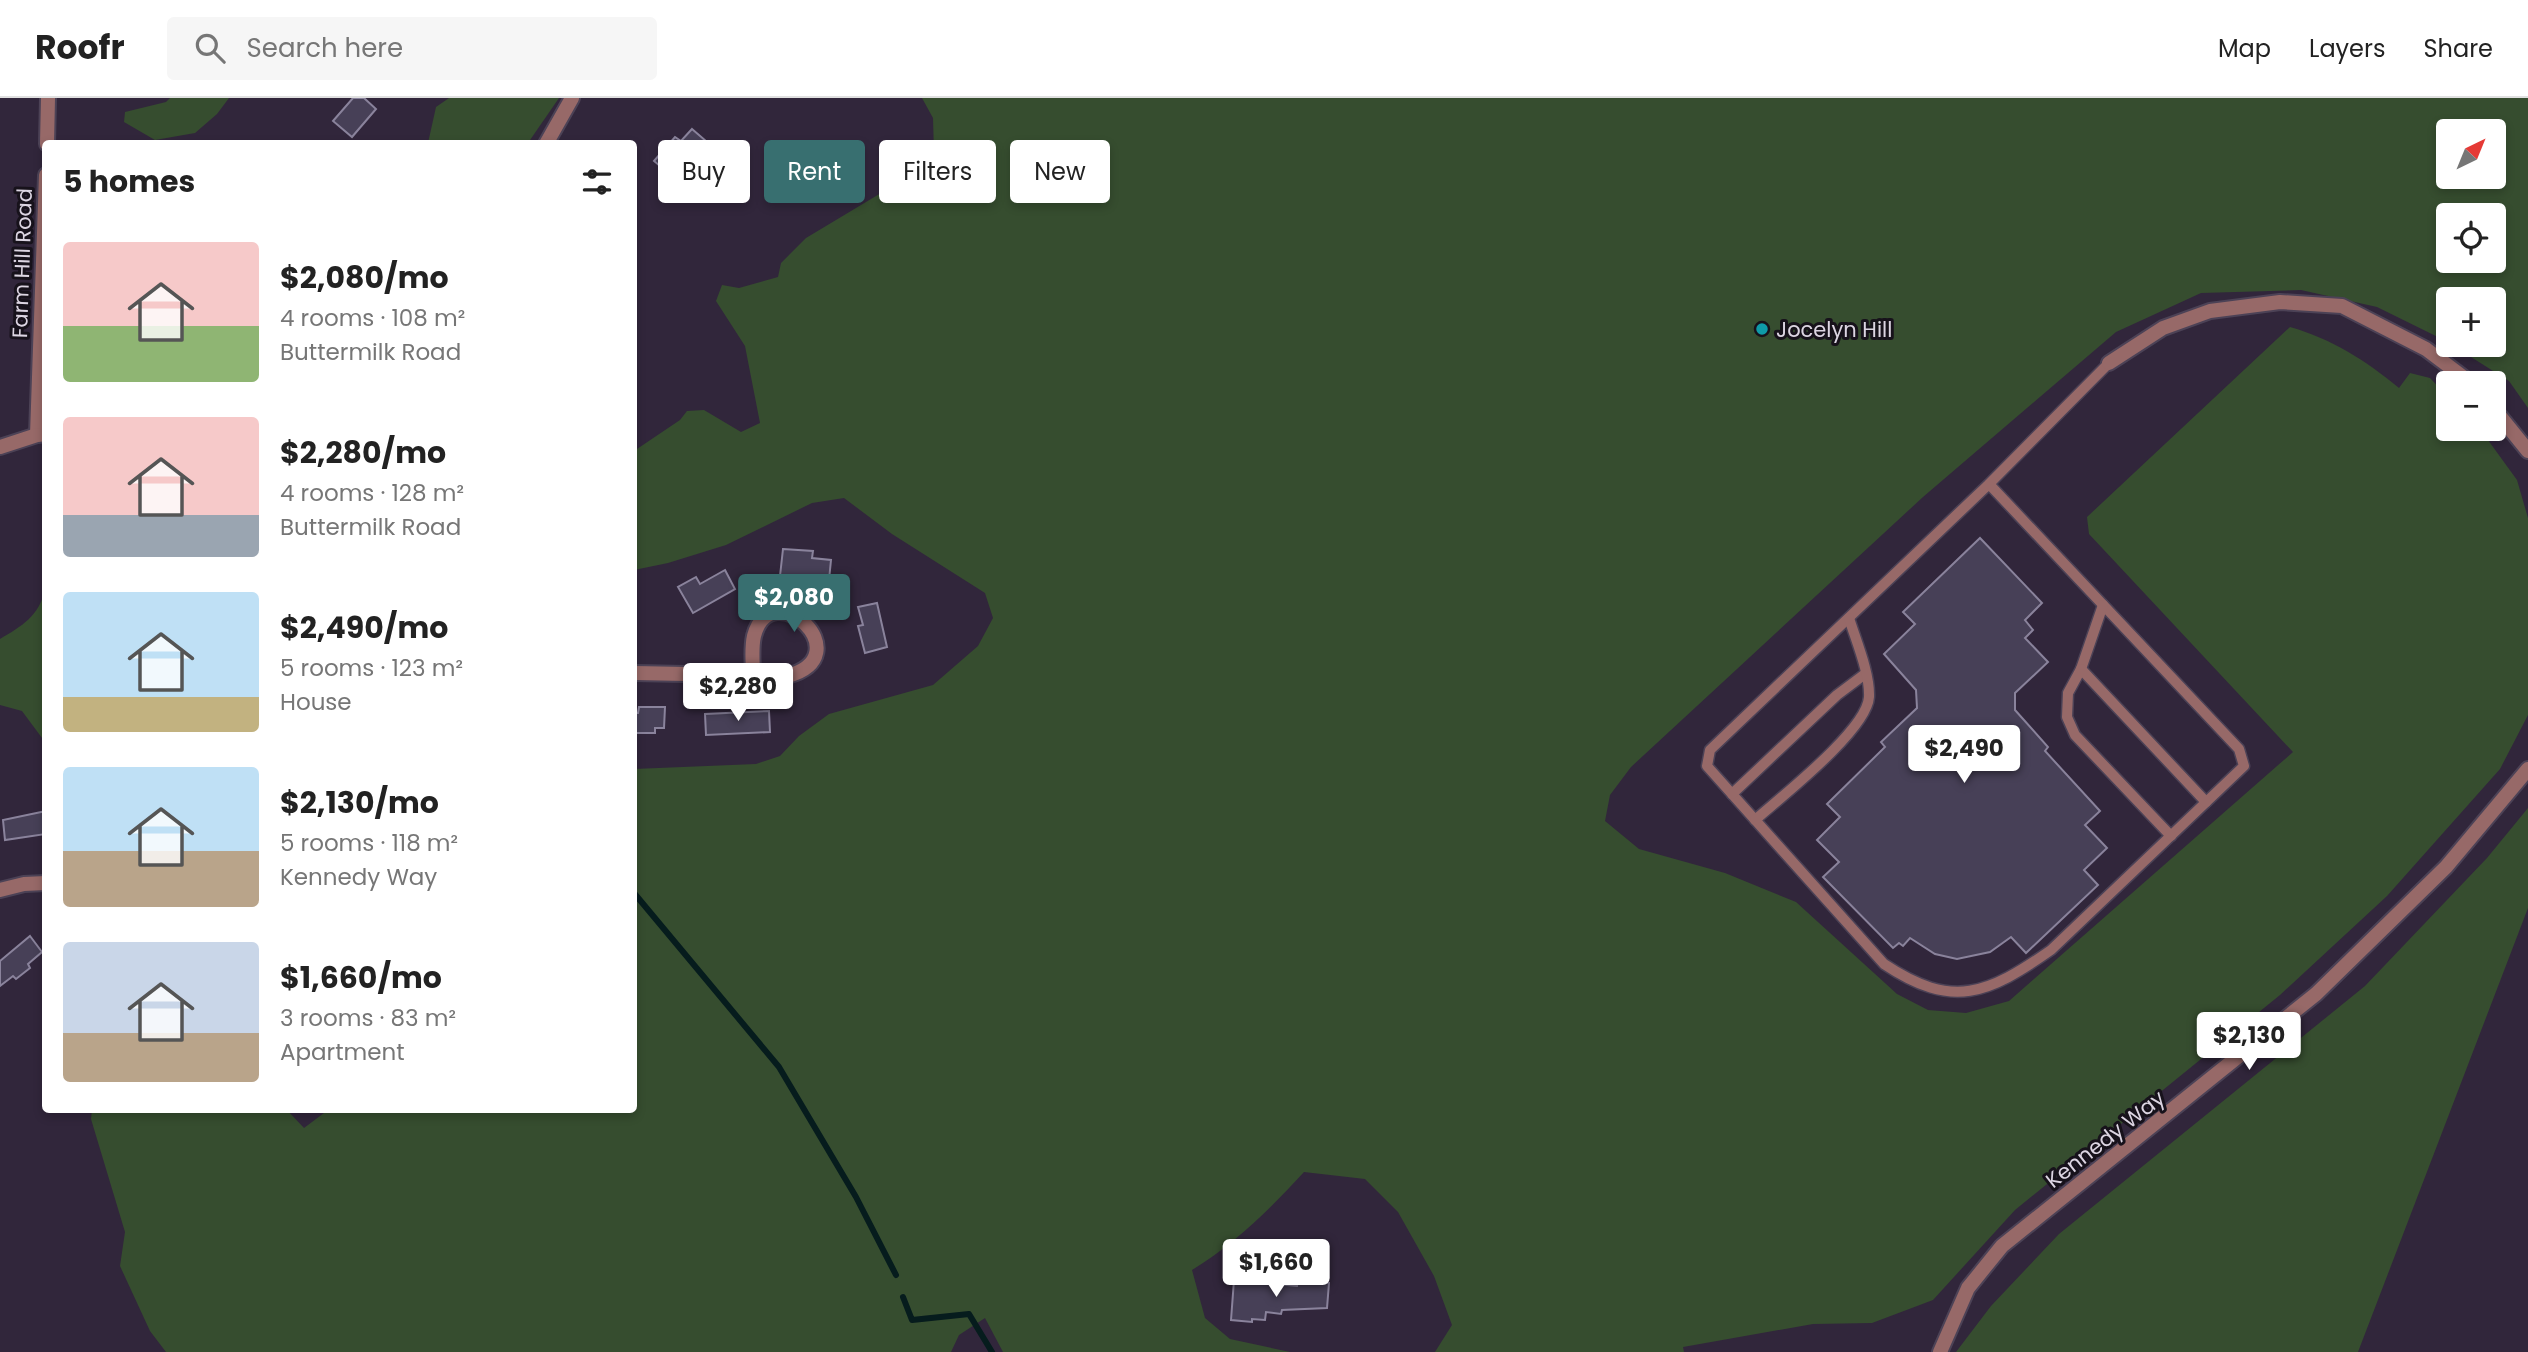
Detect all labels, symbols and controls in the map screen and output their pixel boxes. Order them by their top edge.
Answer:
search box [167,17,657,80]
text: Roofr [35,24,125,71]
icon: search [191,29,229,67]
text: Search here [247,30,403,66]
text: Map [2218,32,2271,65]
text: Layers [2309,32,2385,65]
text: Share [2423,32,2493,65]
north arrow [2436,119,2506,189]
map controls [2436,119,2506,441]
chip: Buy [658,140,750,203]
chip: Rent [764,140,865,203]
chip: Filters [879,140,996,203]
chip: New [1010,140,1110,203]
text: 5 homes [63,160,195,203]
icon: filters [578,163,616,201]
street label: Farm Hill Road [5,187,39,339]
button: locate [2436,203,2506,273]
text: $2,080/mo [280,256,449,299]
icon: home [119,270,203,354]
button: + [2436,287,2506,357]
text: 4 rooms · 108 m² [280,302,465,334]
place label: Jocelyn Hill [1776,315,1892,344]
marker: Jocelyn Hill [1754,321,1770,337]
text: Buttermilk Road [280,336,461,368]
button: − [2436,371,2506,441]
text: $2,280/mo [280,431,446,474]
icon: home [119,445,203,529]
text: 4 rooms · 128 m² [280,477,464,509]
text: Buttermilk Road [280,511,461,543]
pin: $2,080 [737,574,851,634]
text: $2,080 [754,581,834,613]
text: $2,490/mo [280,606,448,649]
icon: home [119,620,203,704]
text: 5 rooms · 123 m² [280,652,463,684]
pin: $2,280 [681,664,795,723]
text: $2,280 [699,670,777,702]
text: House [280,686,352,718]
pin: $2,490 [1907,726,2021,785]
text: $2,490 [1924,732,2004,764]
text: $2,130/mo [280,781,439,824]
icon: home [119,795,203,879]
text: 5 rooms · 118 m² [280,827,458,859]
text: Kennedy Way [280,861,437,893]
text: $1,660/mo [280,956,442,999]
icon: home [119,970,203,1054]
text: 3 rooms · 83 m² [280,1002,456,1034]
pin: $2,130 [2192,1012,2306,1072]
text: $2,130 [2213,1019,2285,1051]
text: Apartment [280,1036,405,1068]
street label: Kennedy Way [2039,1083,2171,1195]
pin: $1,660 [1219,1240,1333,1299]
text: $1,660 [1239,1246,1313,1278]

